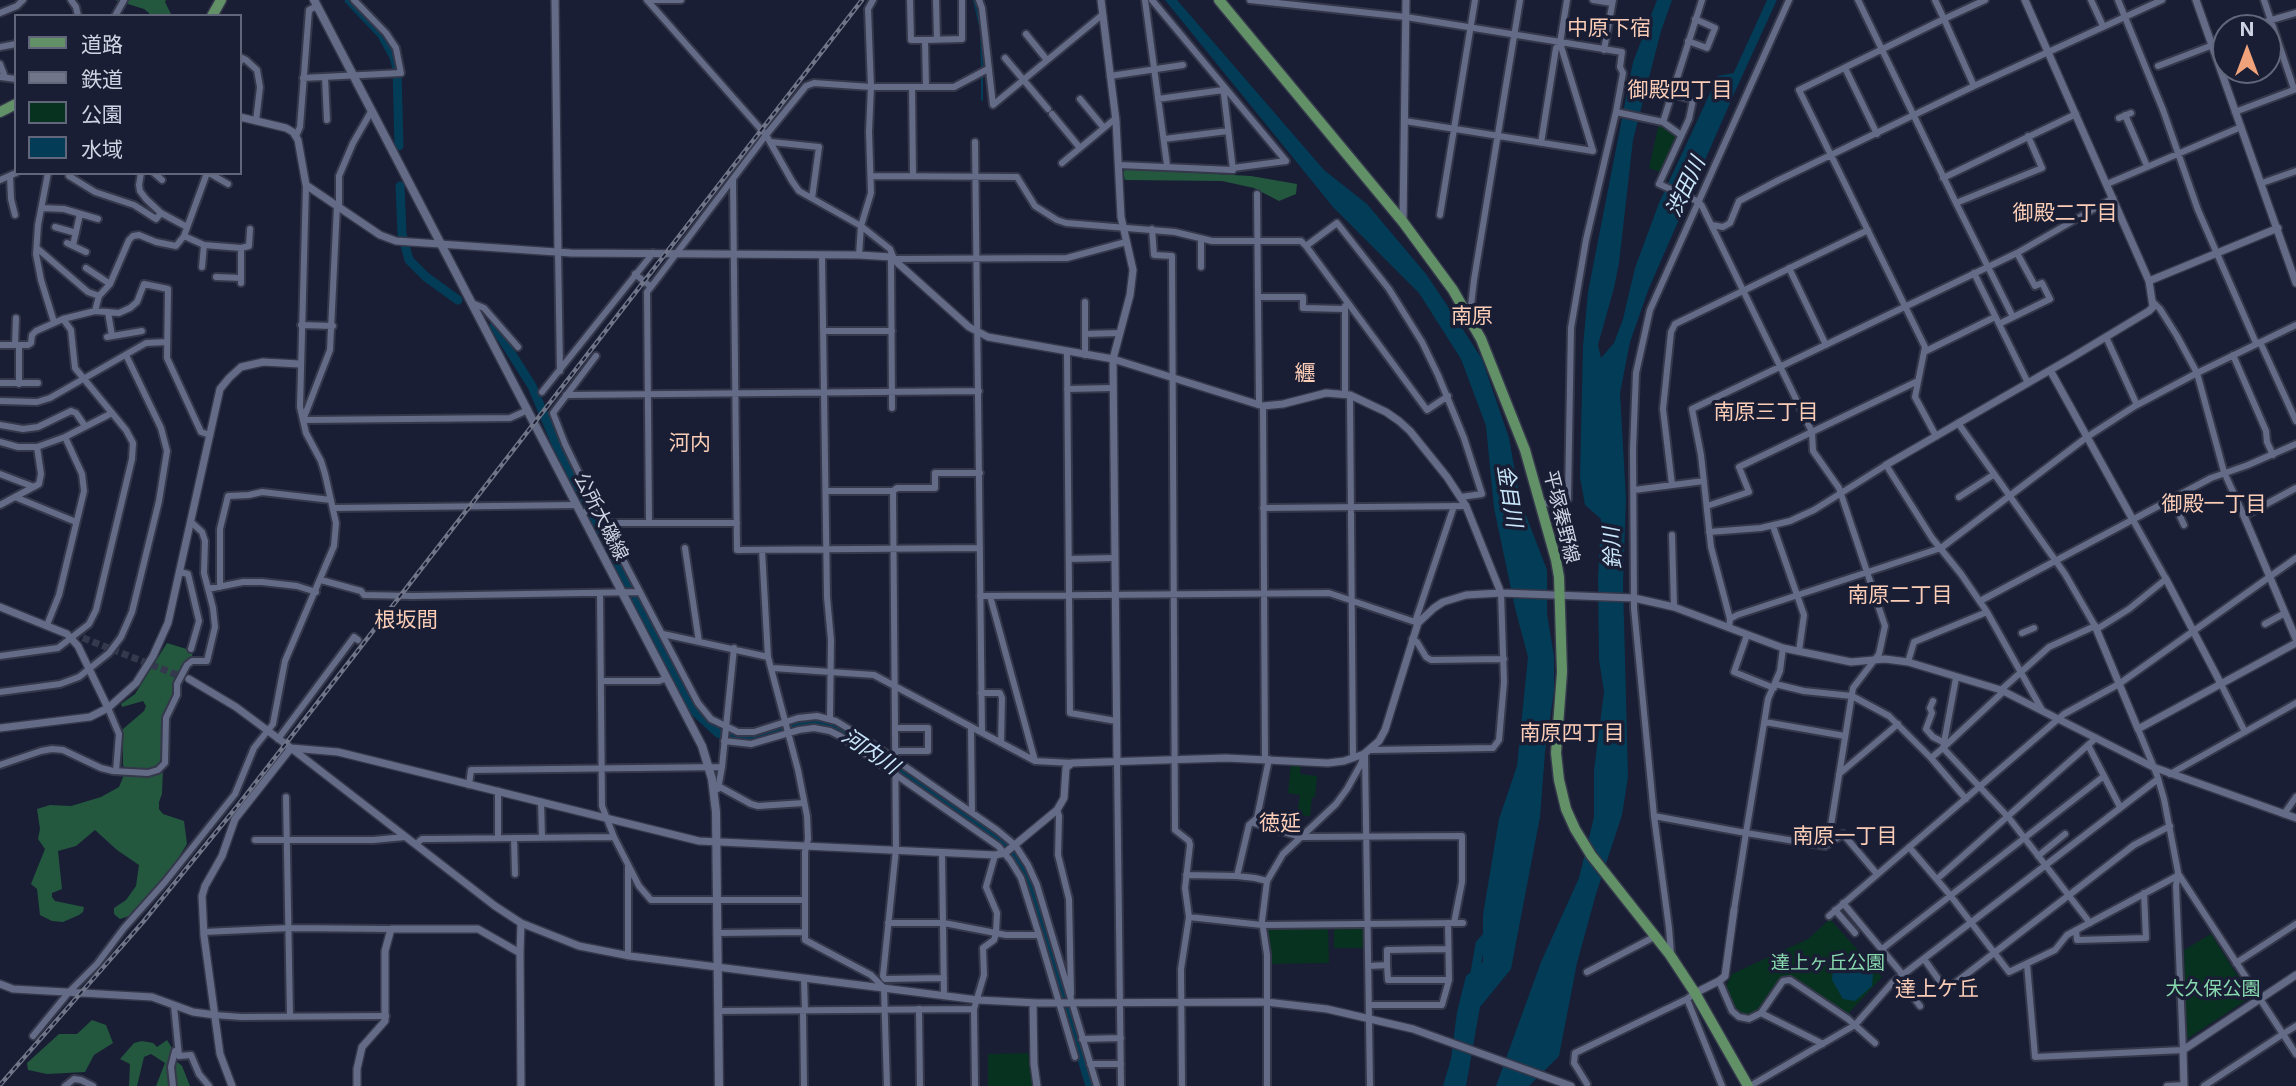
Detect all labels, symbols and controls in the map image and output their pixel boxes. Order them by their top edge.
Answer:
legend [14,14,242,175]
north arrow [2212,14,2282,84]
district label: 中原下宿 [1567,16,1651,42]
text: N [2240,18,2254,41]
text: 道路 [81,32,123,57]
text: 鉄道 [81,67,123,92]
district label: 御殿四丁目 [1628,78,1732,104]
text: 公園 [81,102,123,127]
text: 水域 [81,137,123,162]
water label: 渋田川 [1661,153,1711,221]
district label: 御殿二丁目 [2013,201,2117,227]
district label: 南原 [1451,304,1493,330]
district label: 纒 [1295,361,1315,387]
district label: 南原三丁目 [1714,400,1818,426]
district label: 河内 [669,431,711,457]
water label: 金目川 [1492,463,1526,529]
street label: 平塚秦野線 [1538,468,1584,566]
street label: 公所大磯線 [569,470,633,564]
district label: 御殿一丁目 [2162,492,2266,518]
water label: 鈴川 [1599,526,1627,570]
district label: 南原二丁目 [1848,583,1952,609]
district label: 根坂間 [375,608,437,634]
district label: 南原四丁目 [1520,721,1624,747]
water label: 河内川 [837,724,903,780]
district label: 徳延 [1259,811,1301,837]
district label: 南原一丁目 [1793,824,1897,850]
park label: 達上ヶ丘公園 [1771,952,1885,974]
district label: 達上ケ丘 [1895,977,1979,1003]
park label: 大久保公園 [2166,978,2260,1000]

